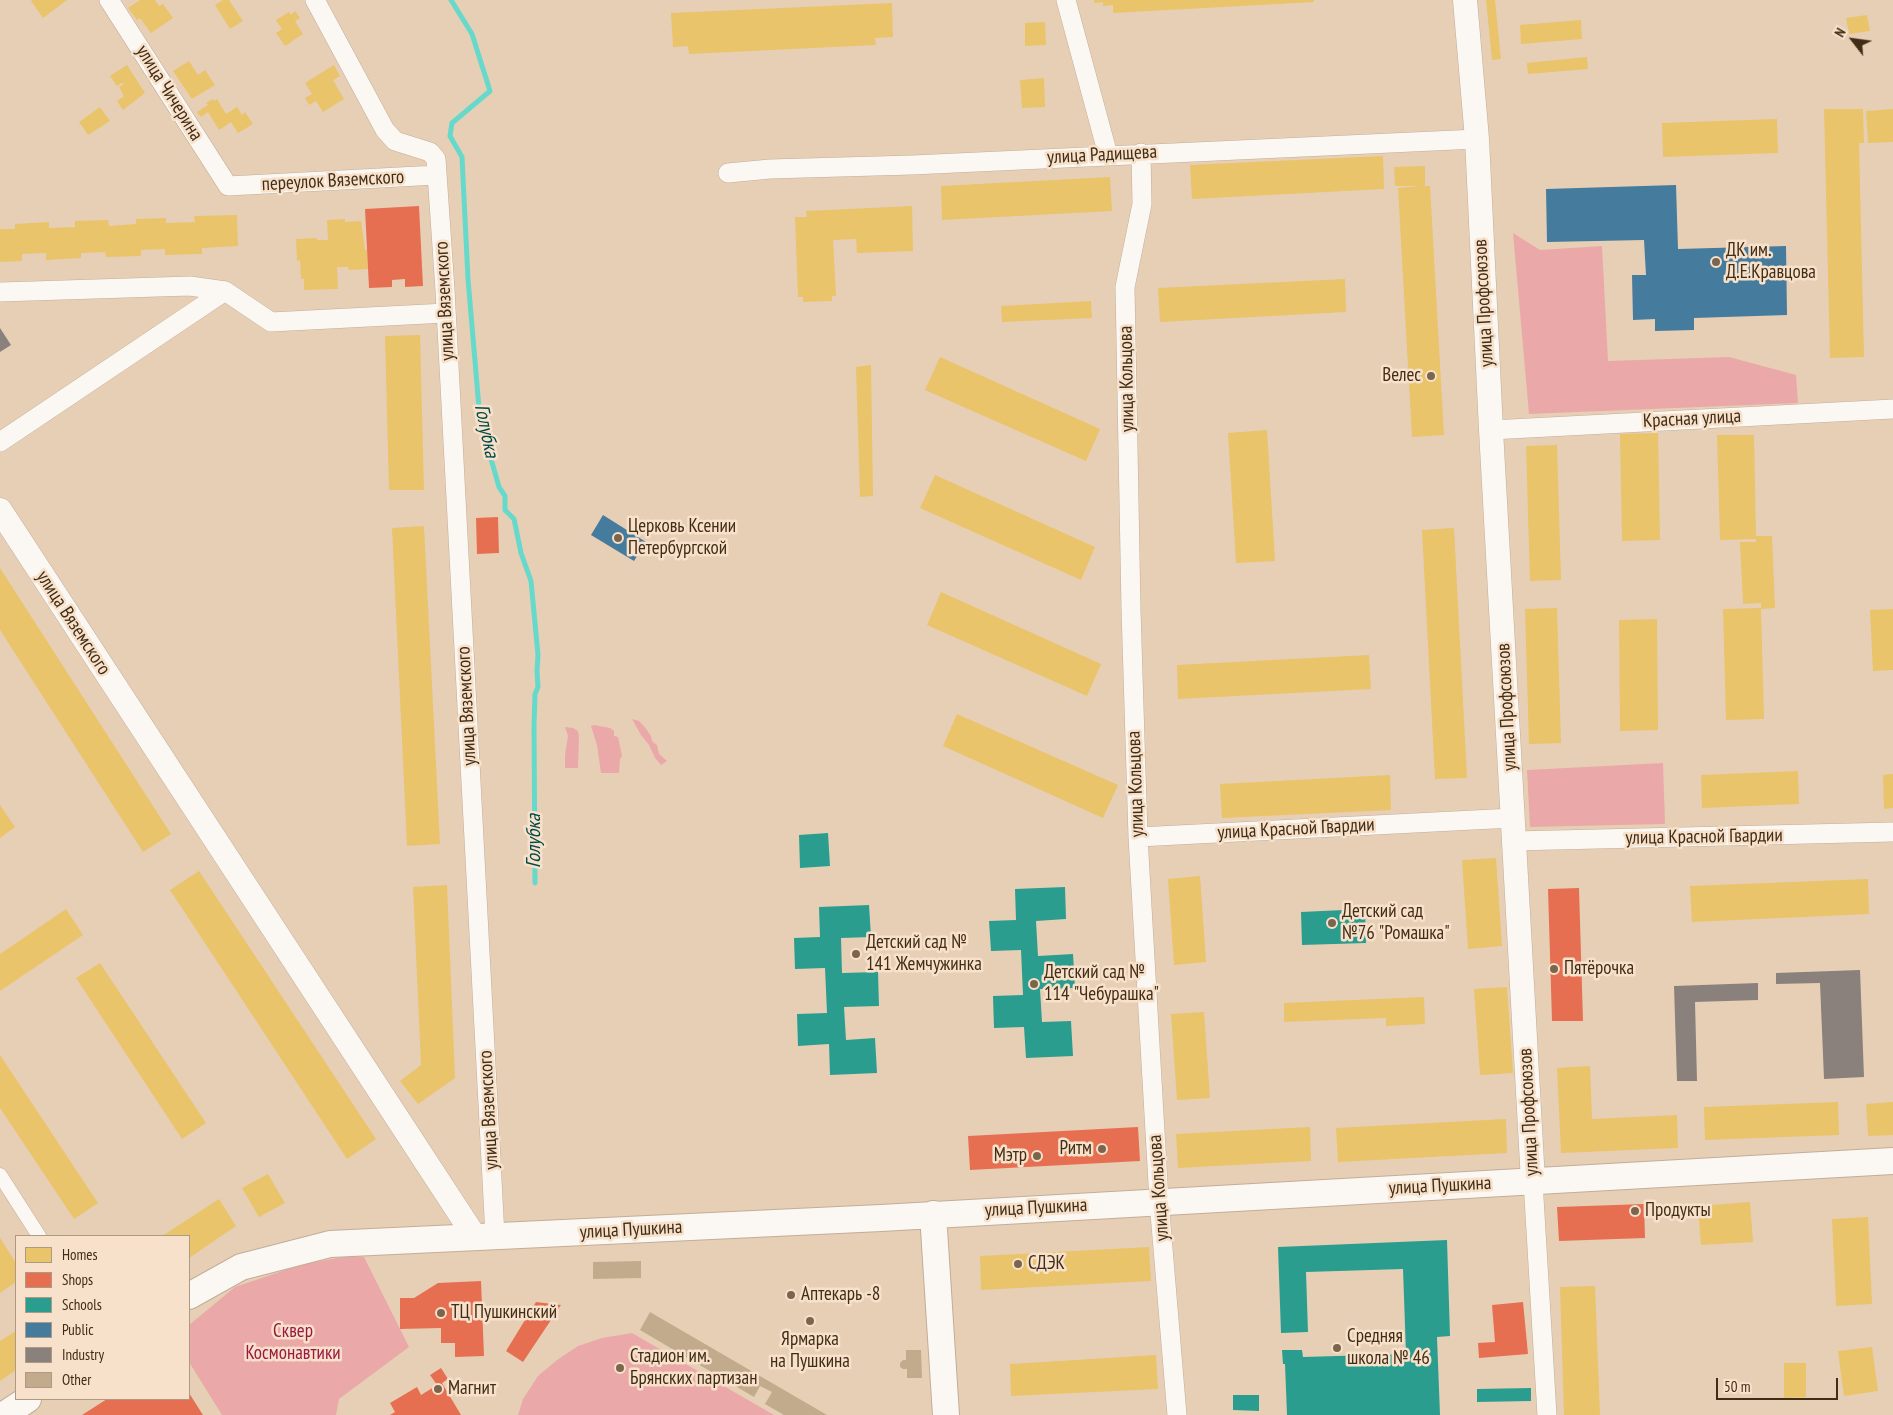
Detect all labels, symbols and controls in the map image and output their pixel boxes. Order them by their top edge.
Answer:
north arrow [1828,15,1878,65]
text: N [1830,25,1850,40]
street label: улица Чичерина [131,41,207,145]
street label: улица Радищева [1046,141,1158,169]
street label: переулок Вяземского [261,166,405,196]
street label: улица Профсоюзов [1469,238,1499,368]
place label: ДК им. Д.Е.Кравцова [1726,240,1816,284]
street label: улица Вяземского [430,241,460,361]
marker: ДК им. Д.Е.Кравцова [1710,256,1722,268]
street label: улица Кольцова [1115,326,1139,432]
place label: Велес [1382,365,1421,387]
marker: Велес [1425,370,1437,382]
water label: Голубка [469,402,503,460]
street label: Красная улица [1642,405,1742,433]
place label: Церковь Ксении Петербургской [628,516,736,560]
marker: Церковь Ксении Петербургской [612,532,624,544]
street label: улица Вяземского [31,567,115,679]
street label: улица Профсоюзов [1492,642,1522,772]
street label: улица Вяземского [452,646,482,766]
street label: улица Кольцова [1123,730,1149,838]
street label: улица Красной Гвардии [1217,813,1375,845]
water label: Голубка [522,814,546,868]
street label: улица Красной Гвардии [1625,824,1783,850]
place label: Детский сад №76 "Ромашка" [1342,901,1450,945]
marker: Детский сад №76 "Ромашка" [1326,917,1338,929]
place label: Детский сад № 141 Жемчужинка [866,932,982,976]
marker: Детский сад № 141 Жемчужинка [850,948,862,960]
place label: Пятёрочка [1564,958,1634,980]
place label: Детский сад № 114 "Чебурашка" [1044,962,1159,1006]
marker: Пятёрочка [1548,963,1560,975]
marker: Детский сад № 114 "Чебурашка" [1028,978,1040,990]
street label: улица Профсоюзов [1514,1047,1544,1177]
street label: улица Вяземского [474,1050,504,1170]
street label: улица Кольцова [1144,1134,1174,1242]
place label: Ритм [1060,1138,1092,1160]
marker: Ритм [1096,1143,1108,1155]
place label: Мэтр [994,1145,1027,1167]
marker: Мэтр [1031,1150,1043,1162]
street label: улица Пушкина [1388,1172,1492,1200]
street label: улица Пушкина [984,1194,1088,1222]
place label: Продукты [1645,1200,1711,1222]
marker: Продукты [1629,1205,1641,1217]
street label: улица Пушкина [579,1216,683,1244]
legend [15,1235,190,1400]
text: Homes [62,1245,98,1264]
place label: СДЭК [1028,1253,1065,1275]
marker: СДЭК [1012,1258,1024,1270]
text: Shops [62,1270,93,1289]
place label: Аптекарь -8 [801,1284,880,1306]
marker: Аптекарь -8 [785,1289,797,1301]
text: Schools [62,1295,102,1314]
place label: ТЦ Пушкинский [451,1302,557,1324]
marker: ТЦ Пушкинский [435,1307,447,1319]
marker: Ярмарка на Пушкина [804,1315,816,1327]
text: Public [62,1320,93,1339]
park label: Сквер Космонавтики [245,1321,341,1365]
place label: Средняя школа № 46 [1347,1326,1430,1370]
place label: Ярмарка на Пушкина [770,1329,850,1373]
marker: Средняя школа № 46 [1331,1342,1343,1354]
text: Industry [62,1345,104,1364]
place label: Стадион им. Брянских партизан [630,1346,757,1390]
marker: Стадион им. Брянских партизан [614,1362,626,1374]
scale bar [1718,1368,1840,1400]
text: Other [62,1370,91,1389]
text: 50 m [1724,1377,1750,1396]
place label: Магнит [448,1378,496,1400]
marker: Магнит [432,1383,444,1395]

